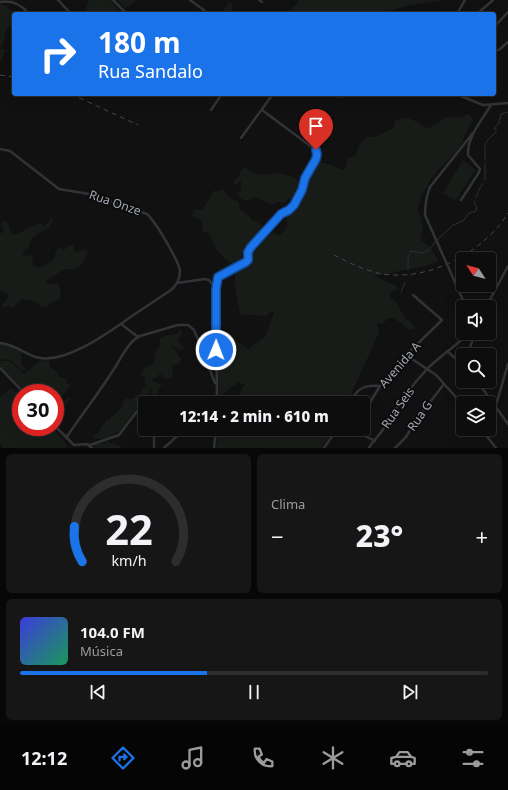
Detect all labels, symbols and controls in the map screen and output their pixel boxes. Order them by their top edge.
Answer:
text: 180 m [98,23,181,61]
icon: right [32,28,84,80]
text: Rua Sandalo [98,59,203,83]
pin [299,109,333,150]
icon: arrive [305,115,327,137]
street label: Rua Onze [87,186,144,219]
north arrow [456,252,496,292]
map controls [456,252,496,436]
button: sound [456,300,496,340]
position arrow [195,329,237,371]
street label: Avenida A [375,338,425,391]
button: search [456,348,496,388]
street label: Rua Seis [377,383,418,432]
speed limit sign: 30 [12,384,64,436]
button: layers [456,396,496,436]
street label: Rua G [403,397,436,434]
text: 12:14 · 2 min · 610 m [179,406,329,426]
text: Clima [271,495,305,513]
text: 22 [105,500,152,556]
text: 23° [356,515,403,556]
text: − [271,521,284,551]
text: + [475,521,488,551]
text: km/h [111,550,146,569]
text: 104.0 FM [80,622,145,642]
text: Música [80,642,123,660]
icon: previous [87,681,109,703]
icon: pause [243,681,265,703]
icon: next [399,681,421,703]
icon: directions [109,744,137,772]
icon: music [179,744,207,772]
icon: phone [249,744,277,772]
icon: climate [319,744,347,772]
icon: car [389,744,417,772]
icon: filters [459,744,487,772]
text: 12:12 [21,746,67,770]

